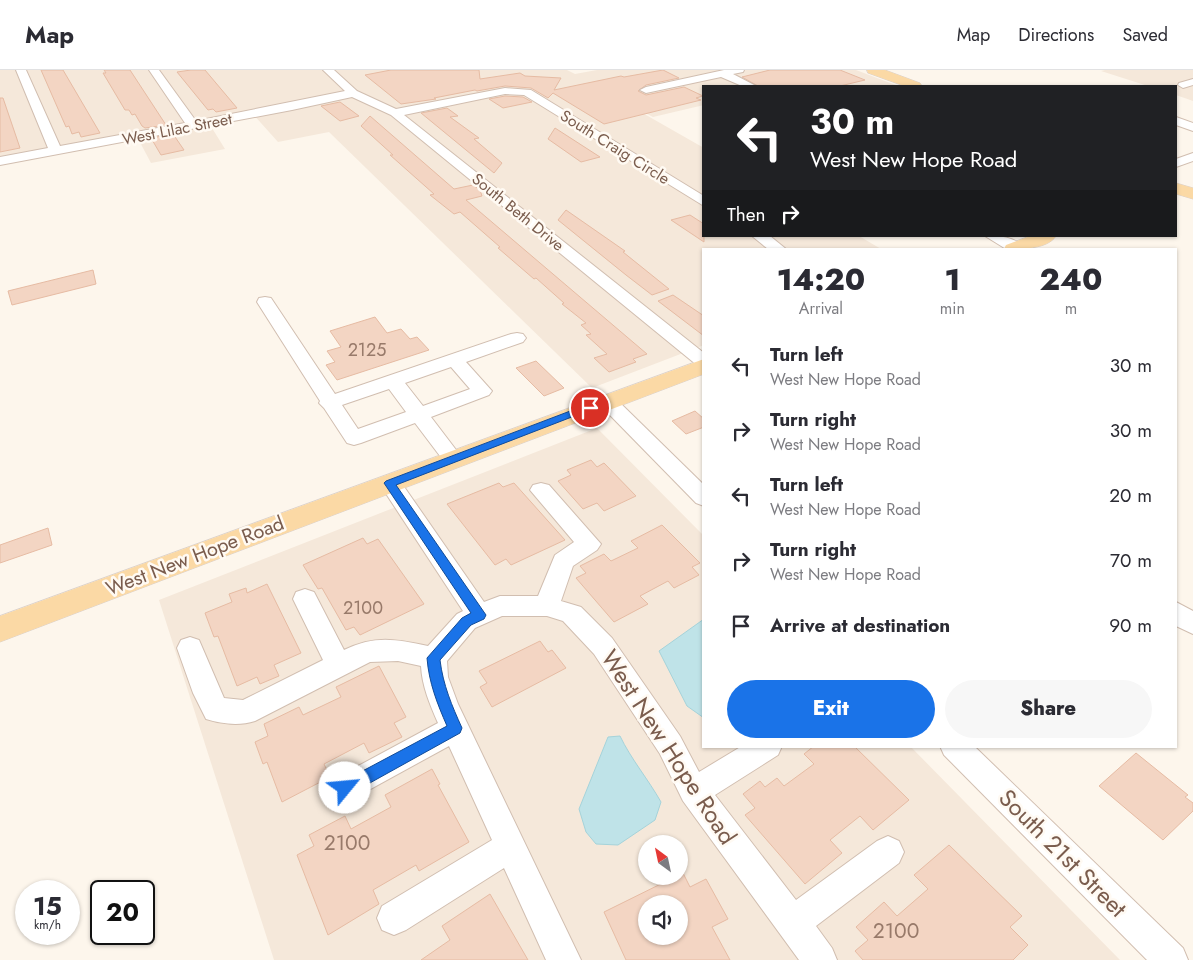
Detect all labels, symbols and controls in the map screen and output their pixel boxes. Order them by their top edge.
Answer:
text: Map [25,17,74,52]
text: Map [957,22,990,48]
text: Directions [1018,22,1094,48]
text: Saved [1122,22,1168,48]
text: 30 m [810,97,894,147]
street label: South Craig Circle [556,104,674,190]
icon: left [727,105,792,170]
street label: West Lilac Street [120,107,234,151]
text: West New Hope Road [810,143,1017,175]
street label: South Beth Drive [467,168,569,256]
icon: right [776,200,804,228]
text: Then [727,201,766,228]
text: 14:20 [777,258,865,301]
text: 1 [944,258,960,301]
text: 240 [1040,258,1102,301]
text: Arrival [799,297,843,320]
text: min [940,297,965,320]
text: m [1065,297,1077,320]
house number: 2125 [348,337,386,363]
text: Turn left [770,341,843,368]
icon: left [727,352,755,380]
text: 30 m [1110,352,1152,379]
text: West New Hope Road [770,368,921,391]
pin [569,387,611,429]
icon: arrive [576,394,604,422]
text: Turn right [770,406,856,433]
icon: right [727,417,755,445]
text: 30 m [1110,417,1152,444]
text: West New Hope Road [770,433,921,456]
text: Turn left [770,471,843,498]
icon: left [727,482,755,510]
text: 20 m [1109,482,1152,509]
text: West New Hope Road [770,498,921,521]
street label: West New Hope Road [102,509,288,603]
text: Turn right [770,536,856,563]
icon: right [727,547,755,575]
text: 70 m [1110,547,1152,574]
text: West New Hope Road [770,563,921,586]
house number: 2100 [343,595,383,621]
icon: arrive [727,612,755,640]
text: Arrive at destination [770,612,950,639]
text: 90 m [1109,612,1152,639]
street label: West New Hope Road [593,643,745,851]
button: Exit [727,680,935,738]
button: Share [945,680,1152,738]
position arrow [318,761,370,813]
street label: South 21st Street [991,781,1135,925]
house number: 2100 [324,828,370,858]
north arrow [638,835,688,885]
map controls [638,835,688,945]
speed limit sign: 20 [90,880,155,945]
text: 15 [33,888,62,924]
button: sound [638,895,688,945]
text: km/h [34,916,61,934]
house number: 2100 [873,916,919,946]

